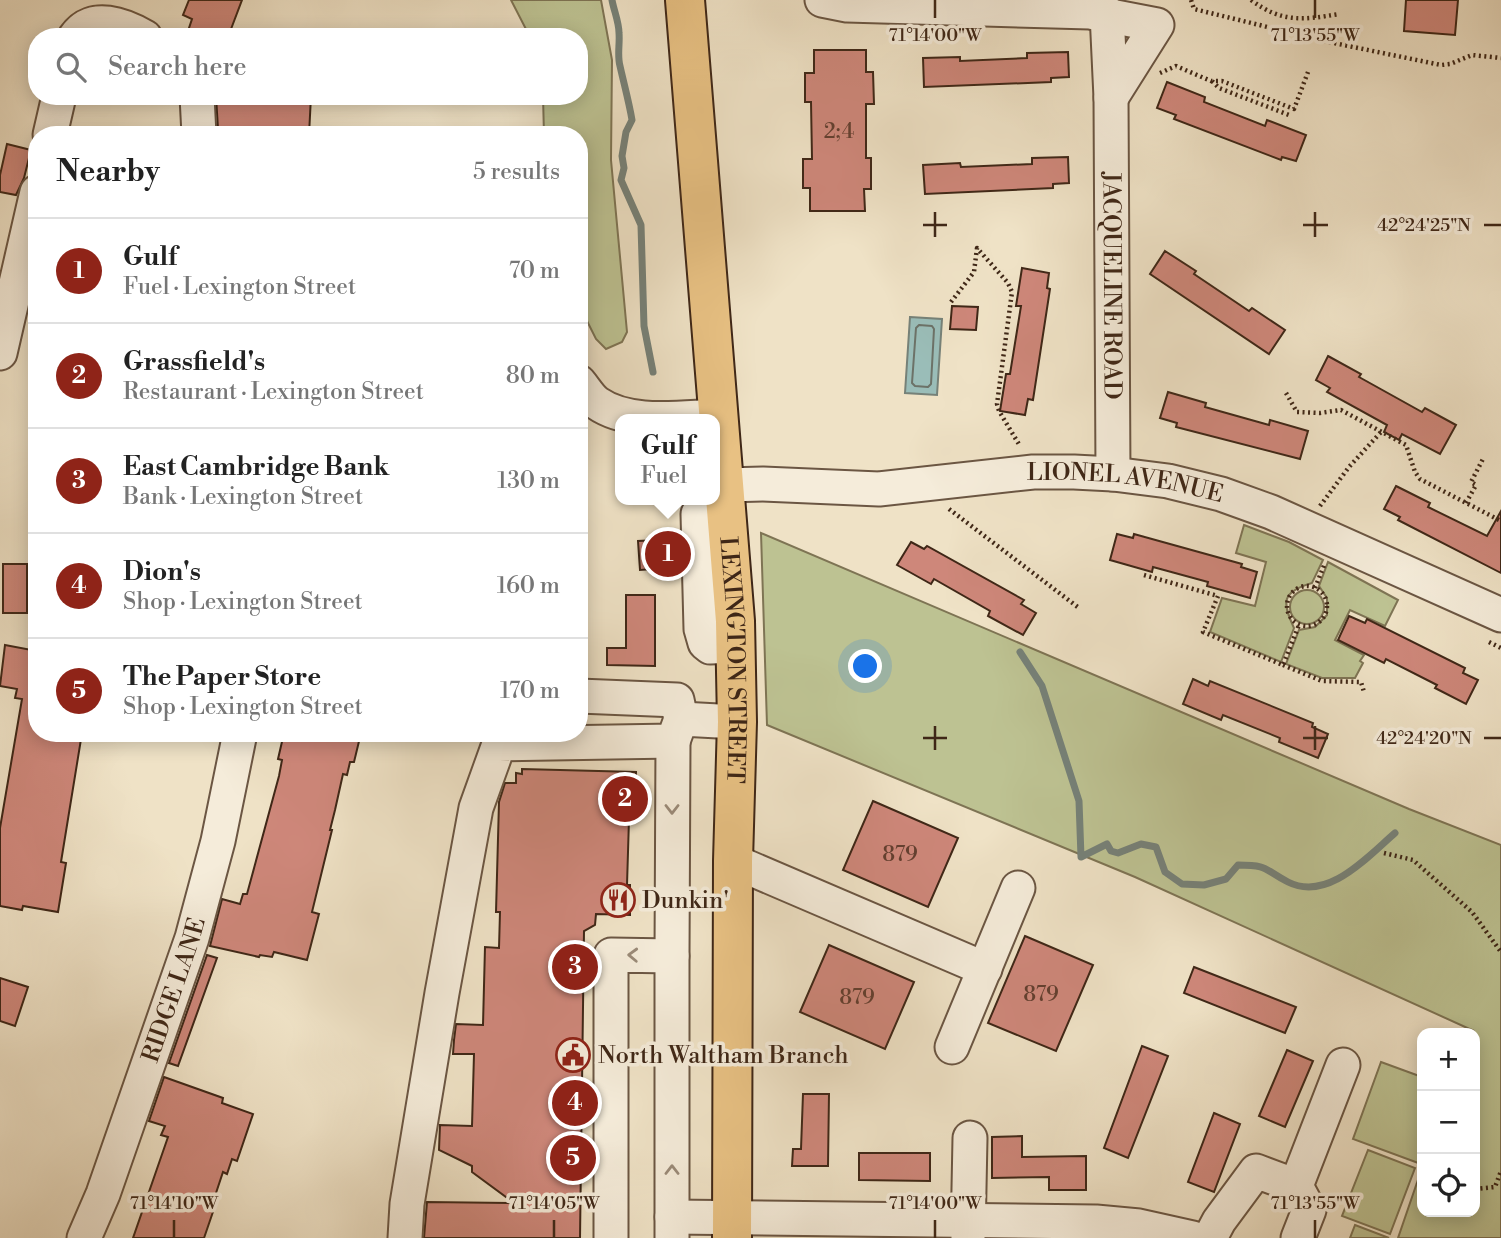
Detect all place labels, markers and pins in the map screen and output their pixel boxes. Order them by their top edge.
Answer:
pin: 1 [645,528,691,580]
pin: 2 [602,773,648,825]
restaurant icon: Dunkin' [599,881,637,919]
place label: Dunkin' [642,886,729,916]
pin: 3 [552,941,598,993]
public building icon: North Waltham Branch [554,1036,592,1074]
place label: North Waltham Branch [598,1041,849,1071]
pin: 4 [552,1077,598,1129]
pin: 5 [550,1132,596,1184]

